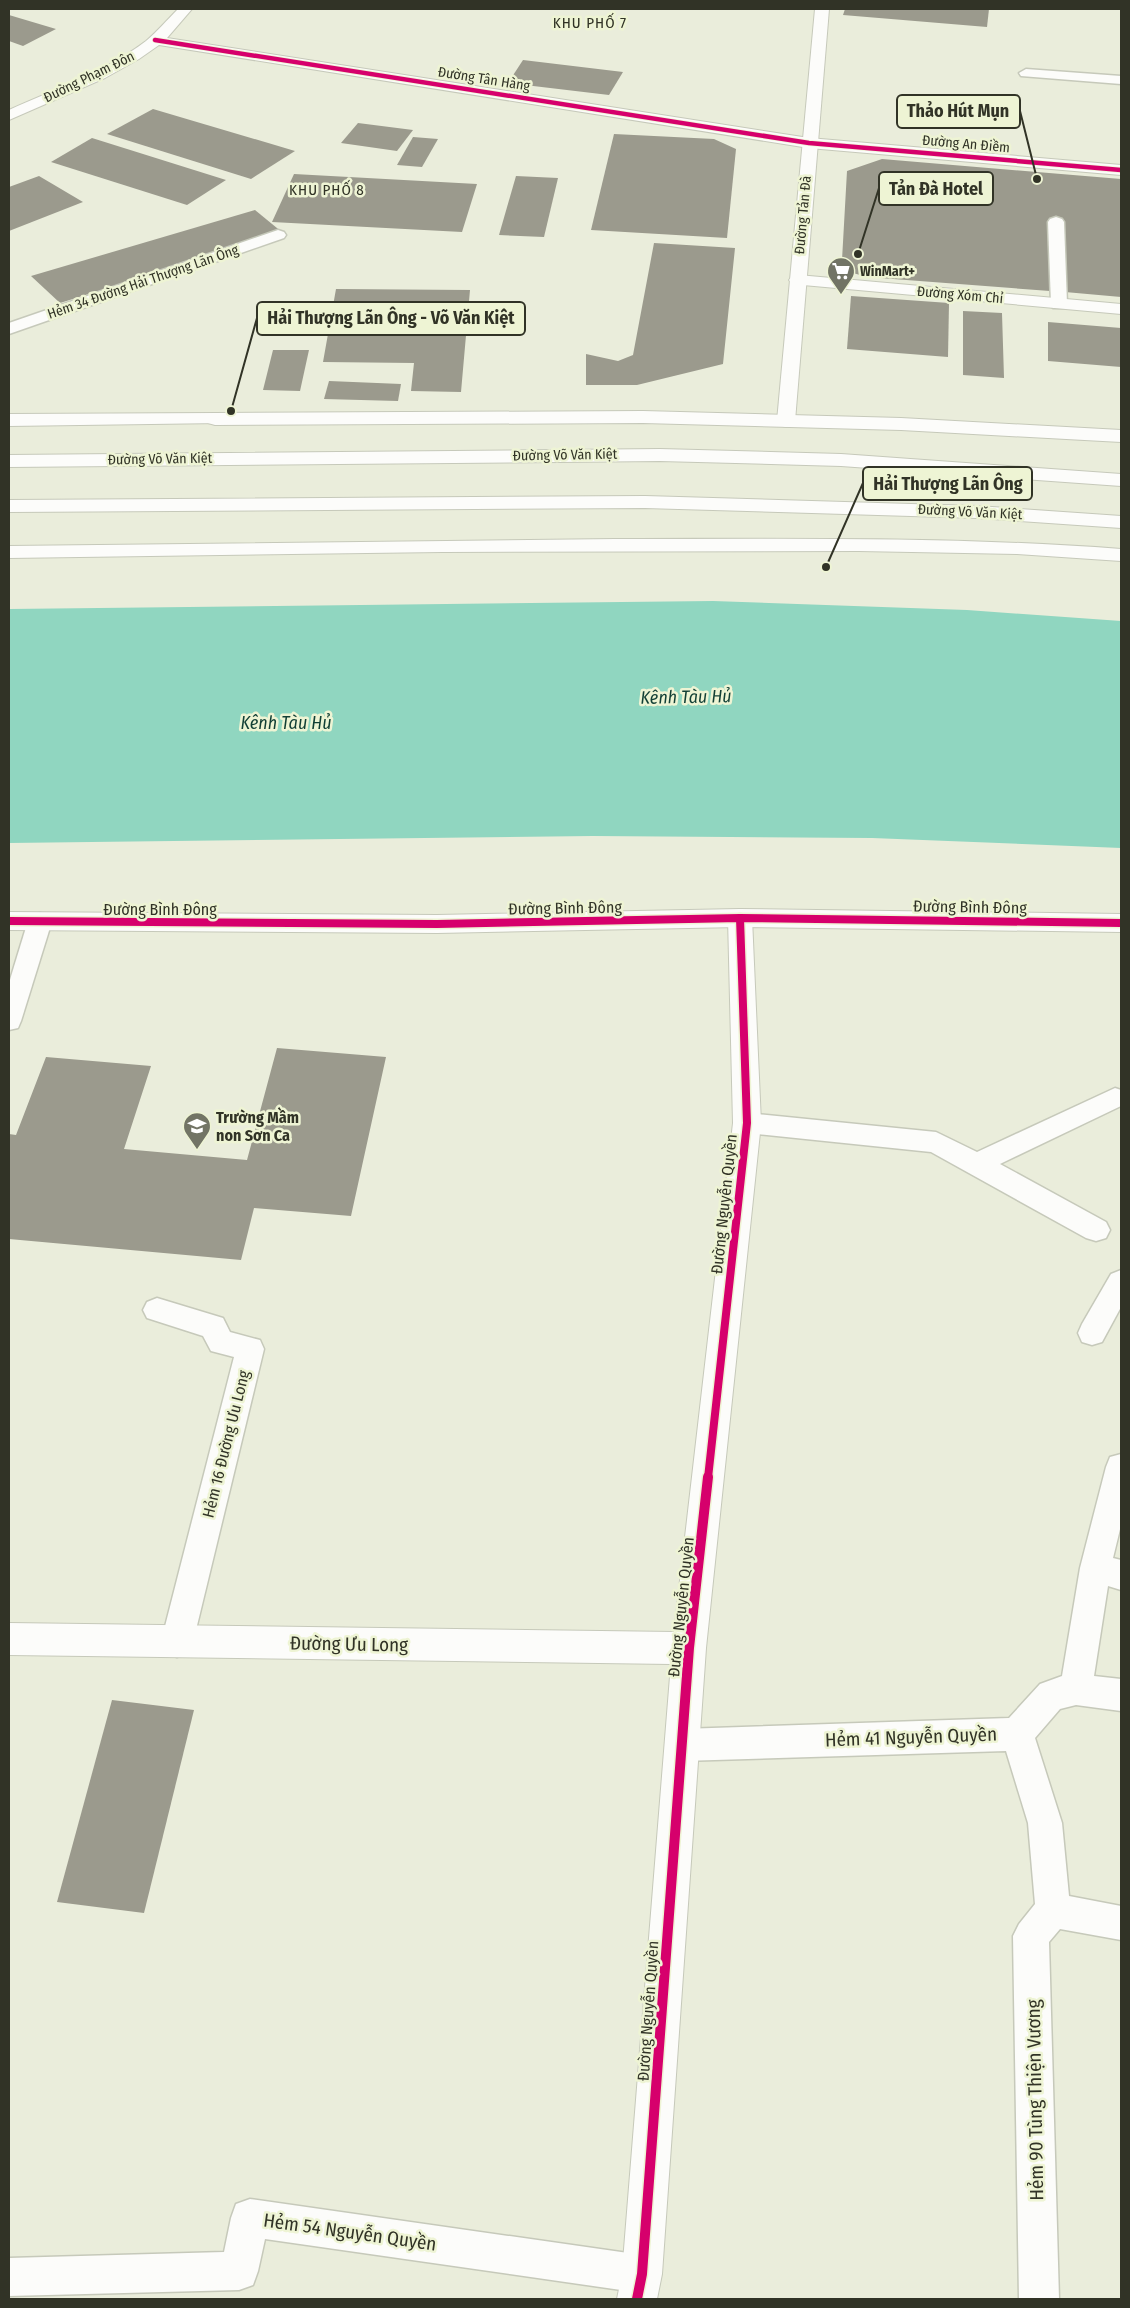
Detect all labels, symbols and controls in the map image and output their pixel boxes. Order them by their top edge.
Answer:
district label: KHU PHỐ 7 [553,12,627,32]
street label: Đường Phạm Đôn [41,48,137,106]
street label: Đường Tân Hàng [437,63,532,95]
callout: Thảo Hút Mụn [897,95,1020,128]
text: Thảo Hút Mụn [907,100,1009,122]
street label: Đường An Điềm [921,131,1011,156]
callout: Tản Đà Hotel [879,172,993,205]
street label: Đường Tản Đà [791,175,815,255]
text: Tản Đà Hotel [889,178,983,200]
district label: KHU PHỐ 8 [289,179,365,199]
street label: Hẻm 34 Đường Hải Thượng Lãn Ông [45,240,241,323]
supermarket icon: WinMart+ [826,256,856,295]
place label: WinMart+ [860,263,915,280]
street label: Đường Xóm Chỉ [916,283,1004,307]
callout: Hải Thượng Lãn Ông - Võ Văn Kiệt [257,302,525,335]
text: Hải Thượng Lãn Ông - Võ Văn Kiệt [267,306,515,329]
street label: Đường Võ Văn Kiệt [513,446,618,464]
street label: Đường Võ Văn Kiệt [108,450,213,468]
callout: Hải Thượng Lãn Ông [863,467,1032,500]
text: Hải Thượng Lãn Ông [873,472,1023,495]
street label: Đường Võ Văn Kiệt [917,501,1023,523]
water label: Kênh Tàu Hủ [640,685,732,709]
water label: Kênh Tàu Hủ [240,712,332,734]
street label: Đường Bình Đông [913,897,1027,917]
street label: Đường Bình Đông [508,898,622,918]
street label: Đường Bình Đông [103,900,217,919]
place label: Trường Mầm non Sơn Ca [216,1107,299,1145]
school or university icon: Trường Mầm non Sơn Ca [182,1111,212,1150]
street label: Đường Nguyễn Quyền [706,1133,741,1275]
street label: Hẻm 16 Đường Ưu Long [199,1368,254,1520]
street label: Đường Nguyễn Quyền [663,1536,698,1678]
street label: Đường Ưu Long [290,1631,408,1657]
street label: Hẻm 41 Nguyễn Quyền [825,1723,997,1751]
street label: Đường Nguyễn Quyền [633,1940,662,2082]
street label: Hẻm 90 Tùng Thiện Vương [1022,1999,1048,2201]
street label: Hẻm 54 Nguyễn Quyền [262,2208,438,2256]

